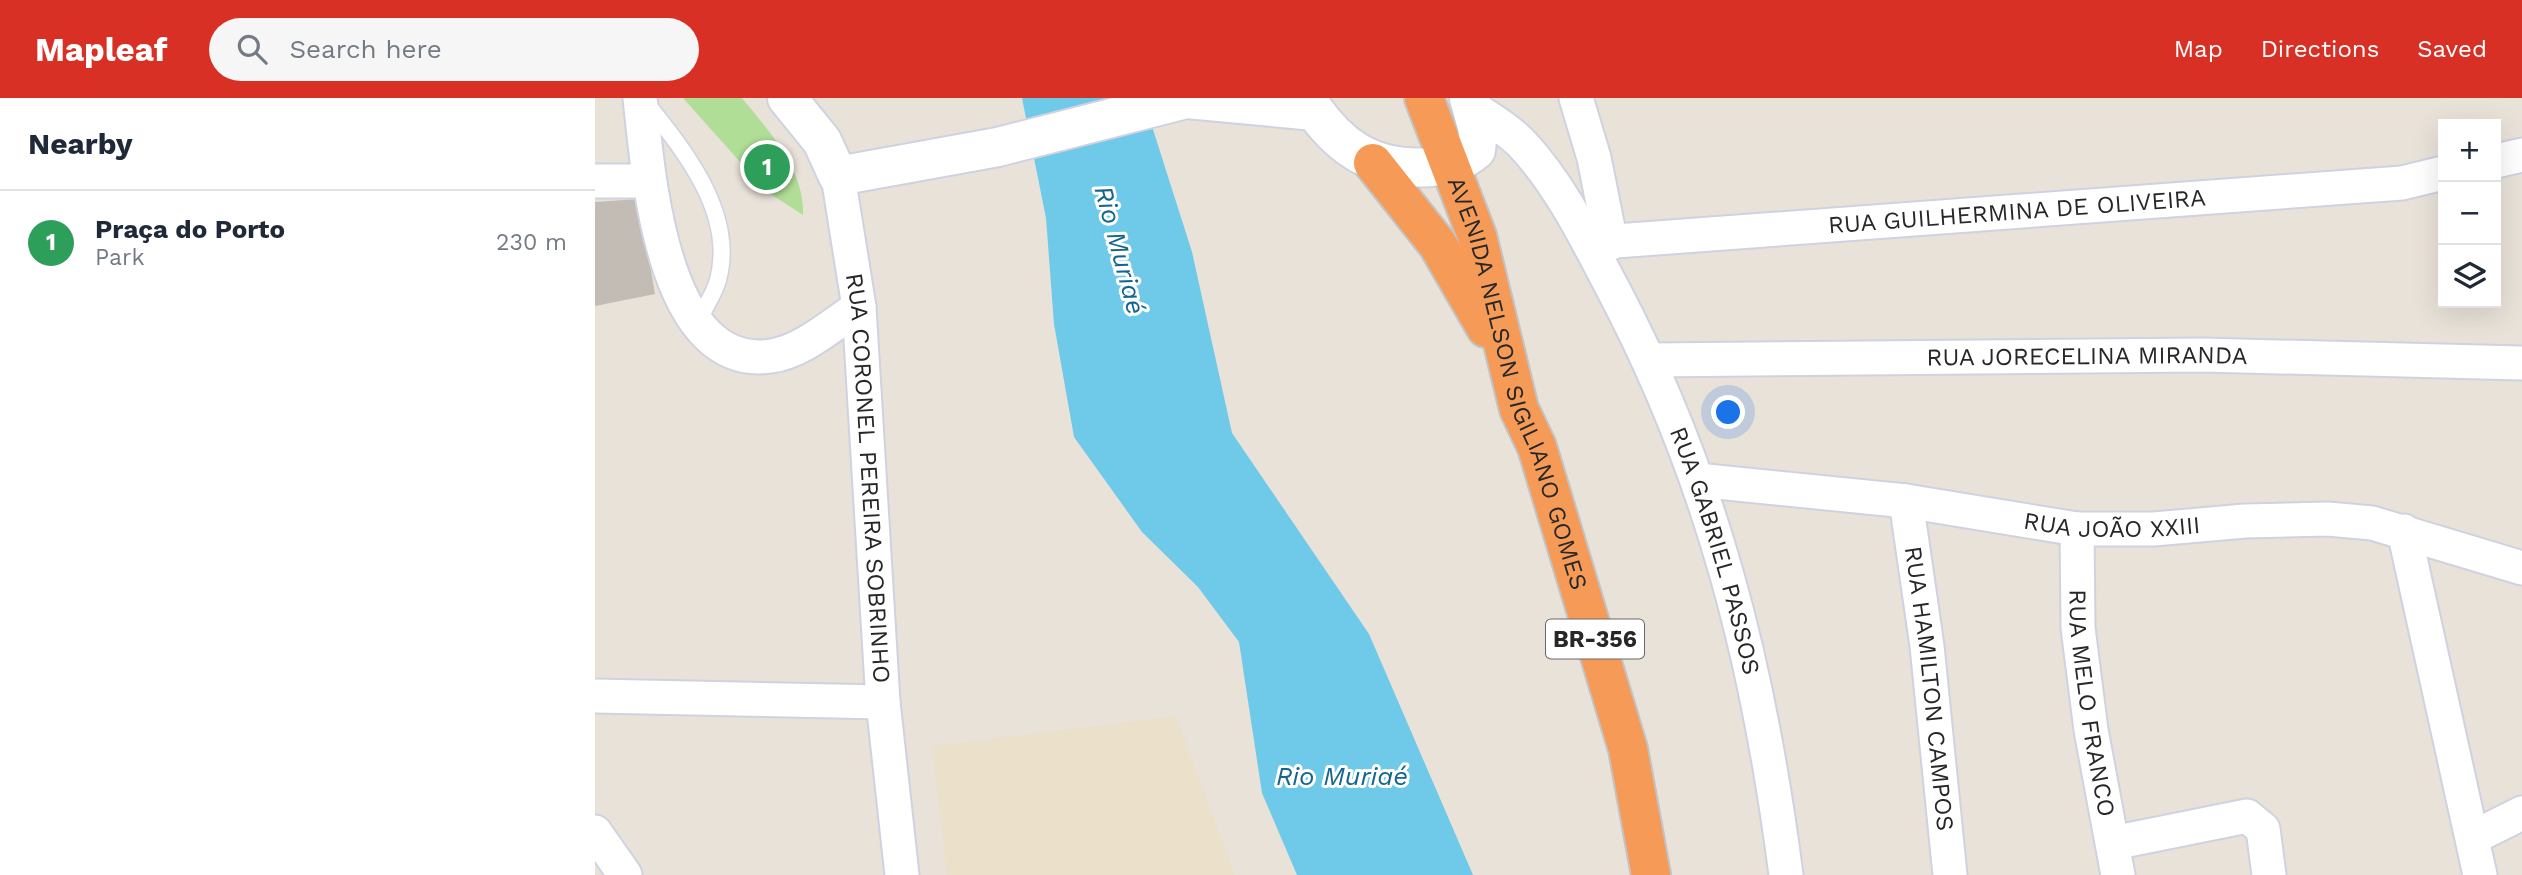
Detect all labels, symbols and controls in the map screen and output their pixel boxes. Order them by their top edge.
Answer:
search box [209,18,699,81]
text: Mapleaf [35,30,167,69]
icon: search [233,30,271,68]
text: Search here [289,34,442,64]
text: Map [2174,35,2223,63]
text: Directions [2261,35,2379,63]
text: Saved [2417,35,2487,63]
map controls [2438,119,2501,308]
button: + [2438,119,2501,182]
text: Nearby [28,126,133,161]
pin: 1 [744,141,790,193]
street label: AVENIDA NELSON SIGILIANO GOMES [1442,173,1593,593]
water label: Rio Muriaé [1088,182,1152,318]
button: − [2438,182,2501,245]
street label: RUA GUILHERMINA DE OLIVEIRA [1827,184,2207,239]
text: Praça do Porto [95,214,285,244]
text: 1 [46,229,56,256]
text: 230 m [496,229,567,256]
text: Park [95,244,144,271]
button: layers [2438,245,2501,308]
street label: RUA CORONEL PEREIRA SOBRINHO [840,271,896,684]
street label: RUA JORECELINA MIRANDA [1926,341,2248,372]
your location [1711,395,1745,429]
street label: RUA GABRIEL PASSOS [1664,423,1765,677]
street label: RUA JOÃO XXIII [2021,506,2201,543]
street label: RUA HAMILTON CAMPOS [1899,544,1959,832]
street label: RUA MELO FRANCO [2063,589,2121,819]
road number: BR-356 [1546,620,1644,659]
water label: Rio Muriaé [1276,761,1408,791]

